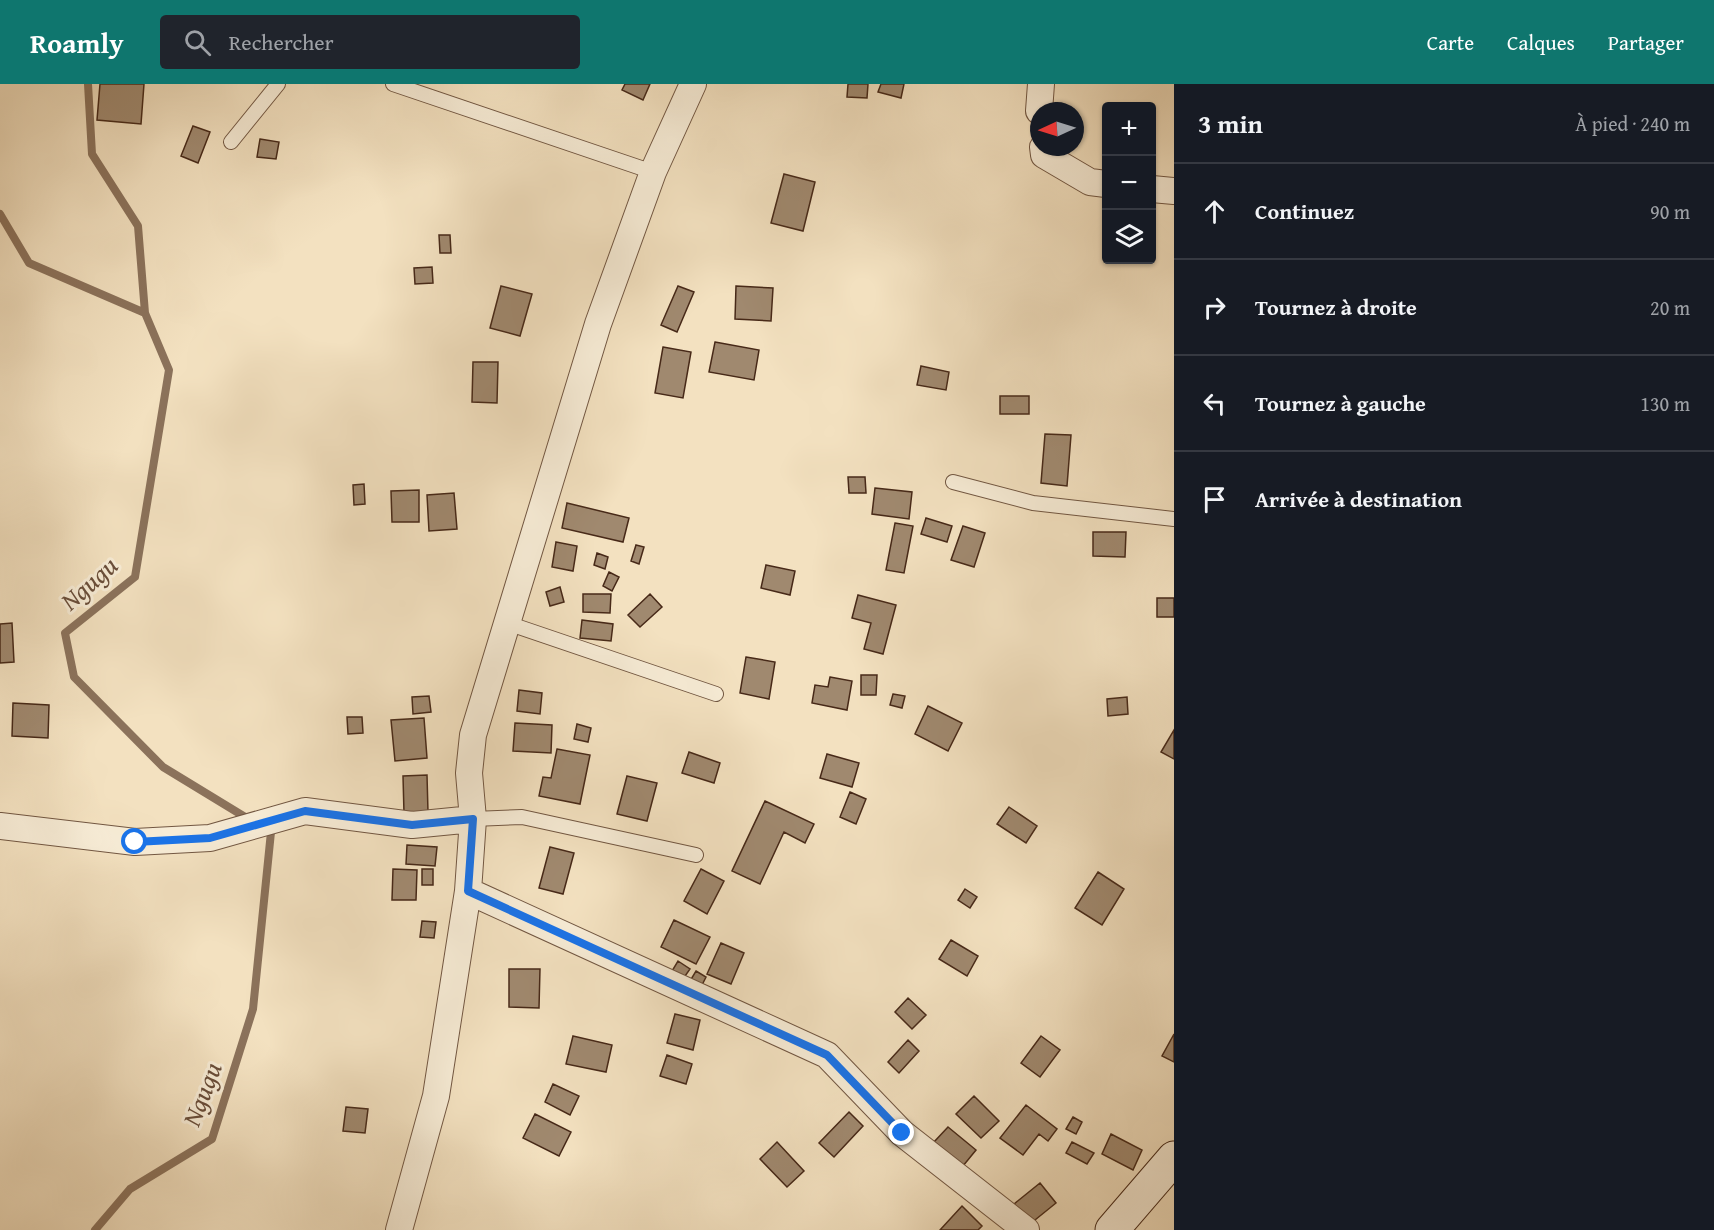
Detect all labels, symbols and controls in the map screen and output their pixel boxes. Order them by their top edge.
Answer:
search box [160,15,580,69]
text: Roamly [30,22,124,63]
icon: search [181,26,214,59]
text: Rechercher [229,26,334,58]
text: Carte [1427,27,1474,58]
text: Calques [1507,27,1575,58]
text: Partager [1608,27,1684,58]
north arrow [1030,102,1084,156]
map controls [1102,102,1156,264]
button: + [1102,102,1156,156]
text: 3 min [1198,104,1263,143]
text: À pied · 240 m [1575,109,1690,138]
button: − [1102,156,1156,210]
icon: ahead [1198,195,1231,228]
text: Continuez [1255,195,1354,227]
text: 90 m [1650,197,1690,226]
button: layers [1102,210,1156,264]
icon: right [1198,291,1231,324]
text: Tournez à droite [1255,291,1417,323]
text: 20 m [1650,293,1690,322]
icon: left [1198,387,1231,420]
text: Tournez à gauche [1255,387,1426,419]
text: 130 m [1640,389,1690,418]
icon: arrive [1198,483,1231,516]
text: Arrivée à destination [1255,483,1462,515]
water label: Ngugu [50,546,126,620]
route start [121,828,147,854]
water label: Ngugu [171,1056,232,1133]
route end [888,1119,914,1145]

